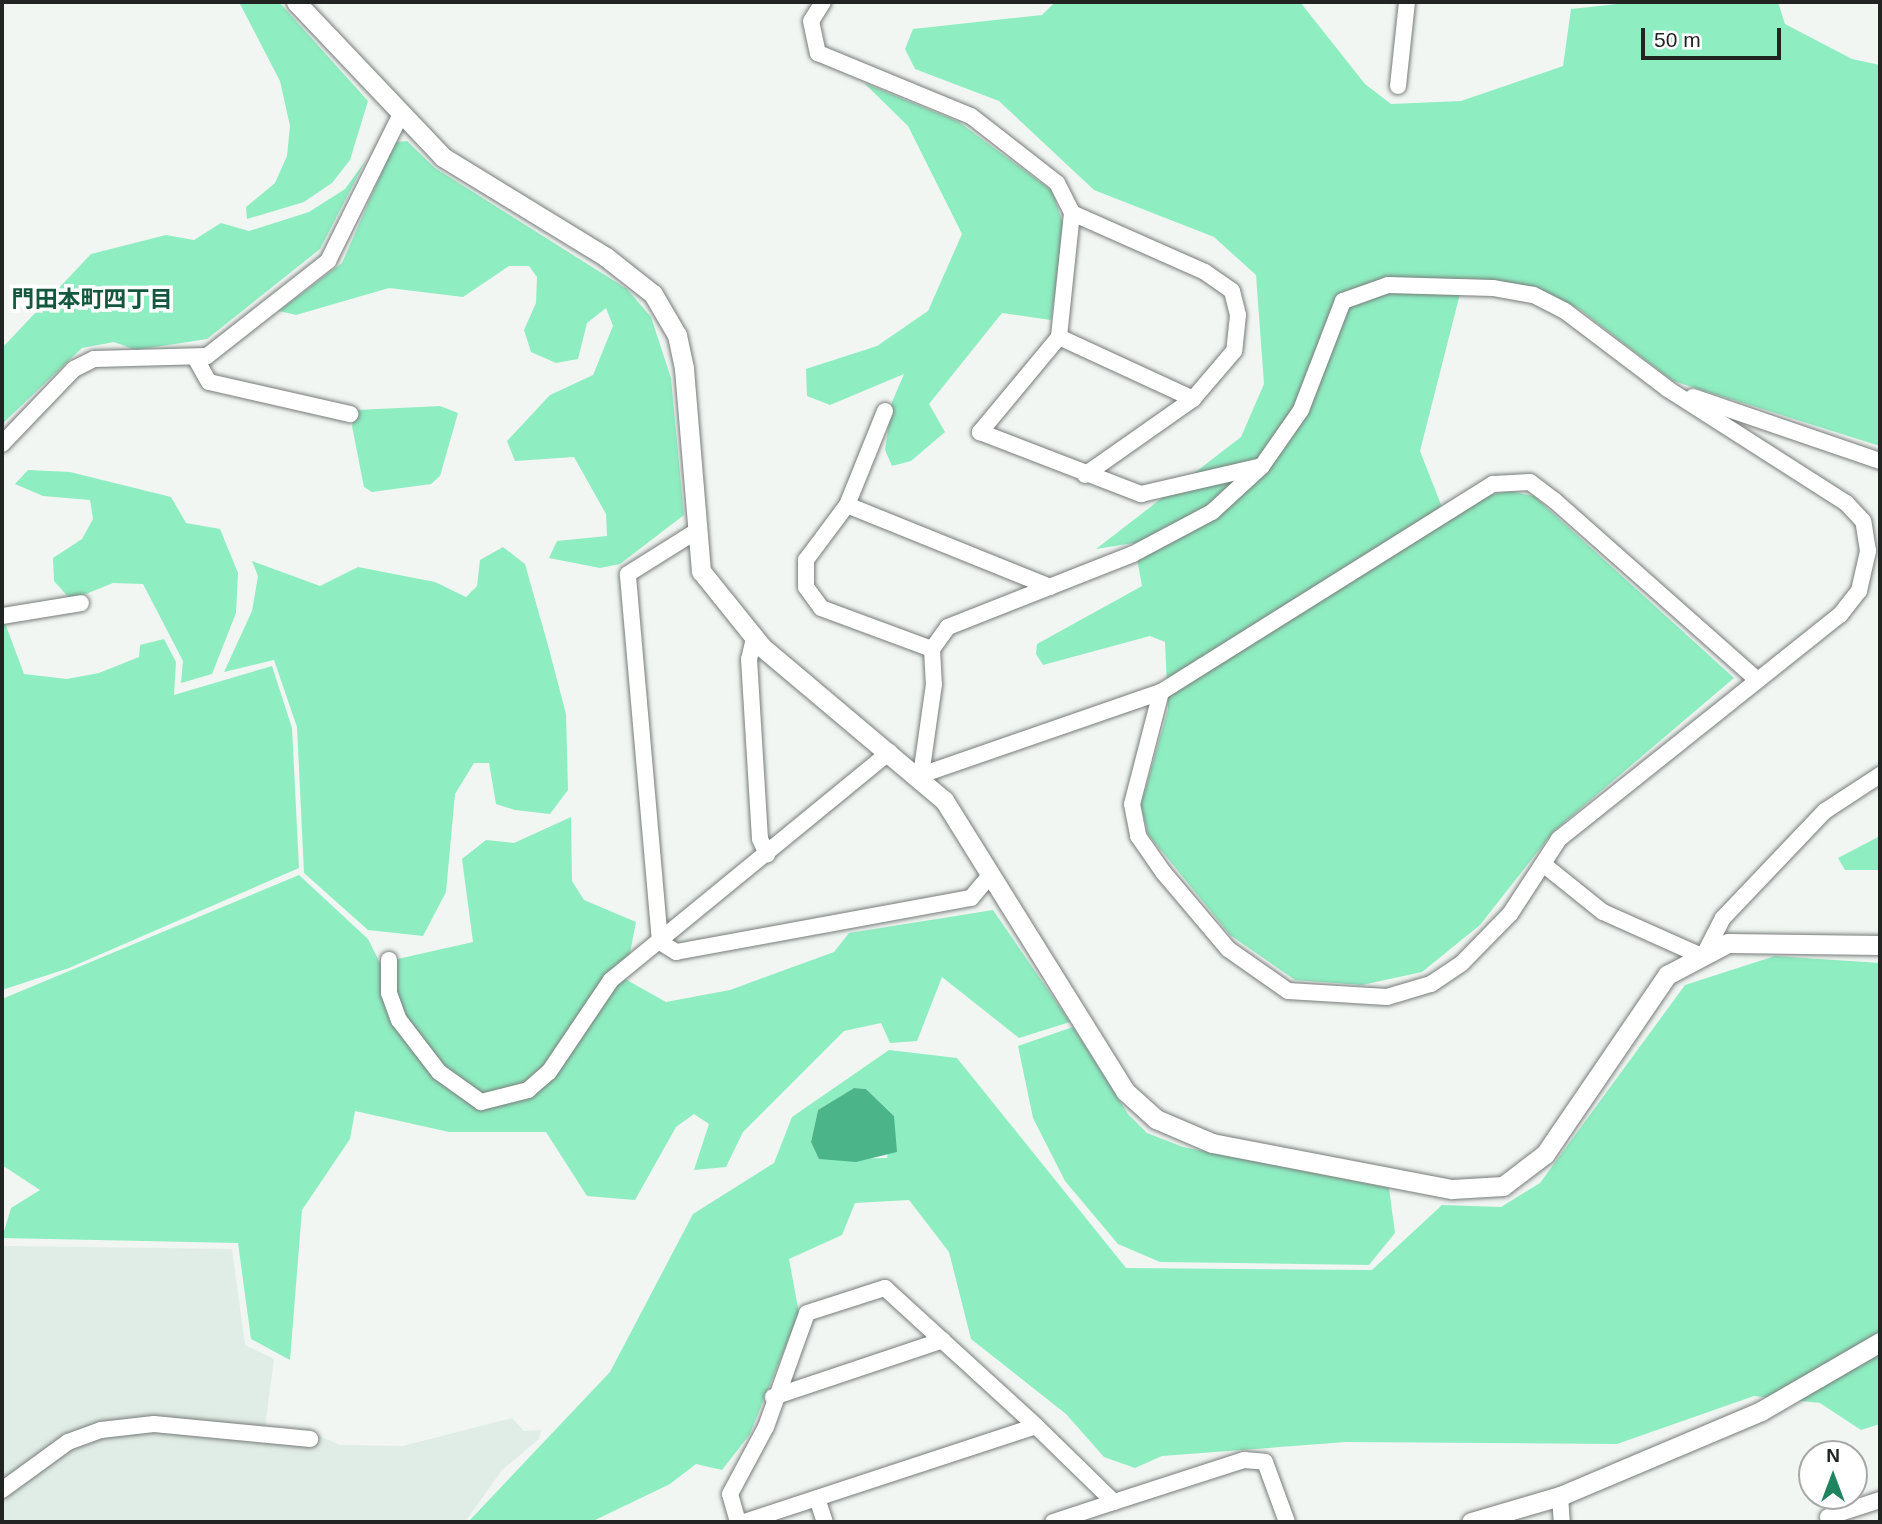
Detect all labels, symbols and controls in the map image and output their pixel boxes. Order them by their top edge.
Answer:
scale bar [1644,14,1784,58]
text: 50 m [1654,28,1701,51]
district label: 門田本町四丁目 [12,285,172,313]
north arrow [1798,1440,1868,1510]
text: N [1826,1445,1840,1466]

